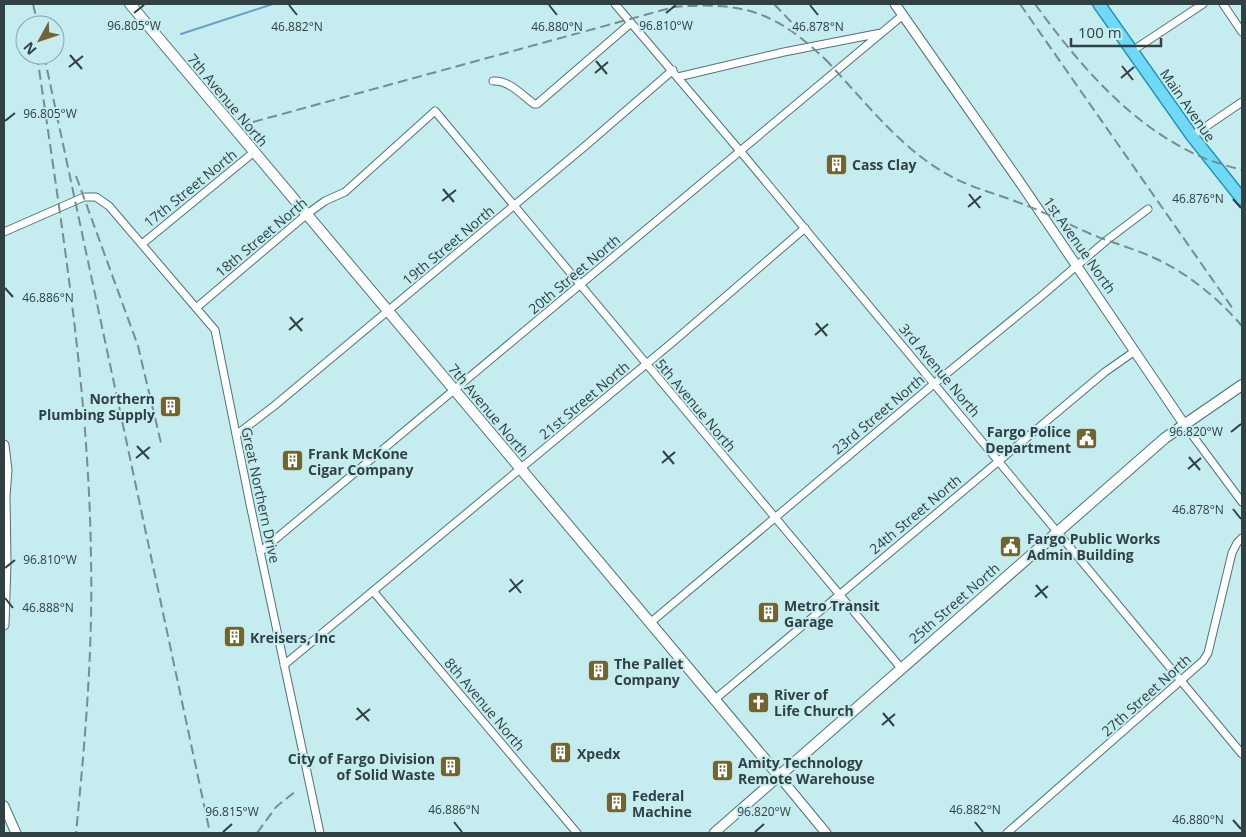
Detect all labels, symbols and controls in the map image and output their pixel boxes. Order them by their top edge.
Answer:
north arrow [15,15,65,65]
scale bar [1071,15,1161,47]
text: 96.805°W [107,17,161,34]
text: 96.810°W [639,17,693,34]
text: 46.882°N [271,18,323,35]
text: 46.880°N [531,18,583,35]
text: 46.878°N [792,18,844,35]
text: 100 m [1078,22,1122,42]
text: N [19,38,41,59]
street label: 7th Avenue North [183,50,273,150]
street label: Main Avenue [1156,65,1220,145]
text: 96.805°W [23,105,77,122]
street label: 17th Street North [140,145,240,231]
building icon: Cass Clay [824,152,848,176]
place label: Cass Clay [852,155,917,174]
text: 46.876°N [1172,190,1224,207]
street label: 18th Street North [211,193,311,281]
street label: 1st Avenue North [1040,193,1120,297]
street label: 19th Street North [398,201,498,289]
street label: 20th Street North [524,230,624,318]
text: 46.886°N [22,289,74,306]
street label: 3rd Avenue North [895,319,985,421]
street label: 5th Avenue North [651,355,741,455]
street label: 21st Street North [535,357,633,443]
street label: 7th Avenue North [444,360,534,460]
street label: 23rd Street North [828,370,928,458]
place label: Northern Plumbing Supply [38,389,155,424]
building icon: Northern Plumbing Supply [159,394,183,418]
place label: Fargo Police Department [985,422,1071,457]
text: 96.820°W [1169,423,1223,440]
street label: Great Northern Drive [237,425,285,565]
public building icon: Fargo Police Department [1075,427,1099,451]
place label: Frank McKone Cigar Company [308,444,413,479]
building icon: Frank McKone Cigar Company [280,449,304,473]
street label: 24th Street North [865,470,965,558]
text: 46.878°N [1172,501,1224,518]
place label: Fargo Public Works Admin Building [1027,529,1160,564]
public building icon: Fargo Public Works Admin Building [999,534,1023,558]
text: 96.810°W [23,551,77,568]
street label: 25th Street North [905,558,1003,648]
place label: Metro Transit Garage [784,596,880,631]
text: 46.888°N [22,599,74,616]
building icon: Metro Transit Garage [756,601,780,625]
building icon: Kreisers, Inc [222,625,246,649]
place label: Kreisers, Inc [250,628,335,647]
street label: 27th Street North [1097,650,1195,740]
street label: 8th Avenue North [440,654,530,754]
place label: The Pallet Company [614,654,683,689]
building icon: The Pallet Company [586,659,610,683]
place label: River of Life Church [774,685,854,720]
church icon: River of Life Church [746,690,770,714]
building icon: Xpedx [549,741,573,765]
place label: Xpedx [577,744,621,763]
place label: City of Fargo Division of Solid Waste [288,749,435,784]
place label: Amity Technology Remote Warehouse [738,753,875,788]
building icon: City of Fargo Division of Solid Waste [439,754,463,778]
building icon: Amity Technology Remote Warehouse [710,758,734,782]
place label: Federal Machine [632,786,692,821]
building icon: Federal Machine [604,791,628,815]
text: 46.886°N [428,801,480,818]
text: 46.882°N [949,801,1001,818]
text: 96.815°W [205,803,259,820]
text: 96.820°W [737,803,791,820]
text: 46.880°N [1172,811,1224,828]

